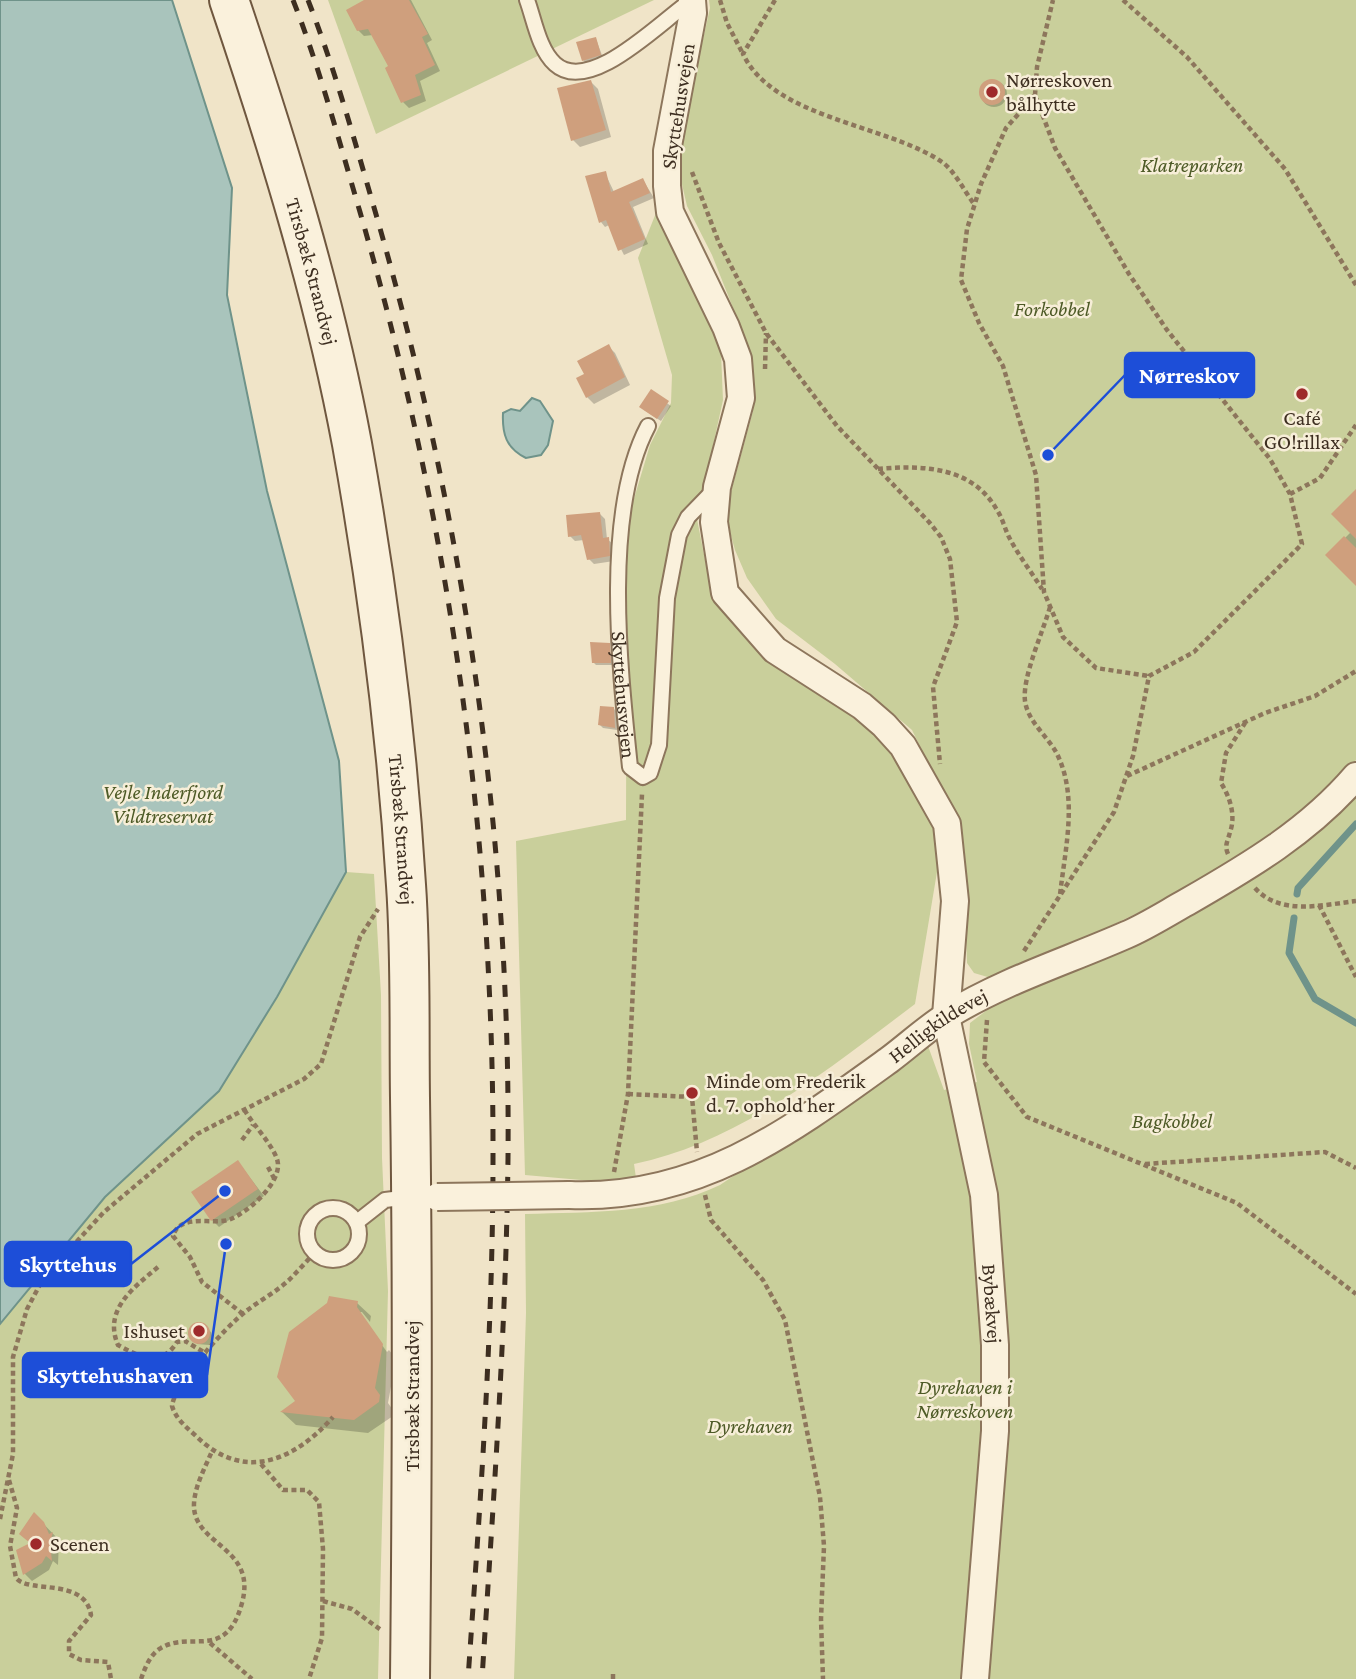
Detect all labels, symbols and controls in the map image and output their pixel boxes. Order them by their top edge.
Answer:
street label: Skyttehusvejen [656,41,700,171]
place label: Nørreskoven bålhytte [1006,68,1112,116]
marker: Nørreskoven bålhytte [984,84,1000,100]
park label: Klatreparken [1141,153,1243,177]
street label: Tirsbæk Strandvej [281,195,343,348]
park label: Forkobbel [1014,297,1091,321]
callout: Nørreskov [1125,353,1254,397]
text: Nørreskov [1139,362,1240,388]
marker: Café GO!rillax [1294,386,1310,402]
place label: Café GO!rillax [1264,406,1340,454]
street label: Skyttehusvejen [607,631,641,759]
street label: Tirsbæk Strandvej [384,753,419,906]
park label: Vejle Inderfjord Vildtreservat [103,780,224,828]
street label: Helligkildevej [884,983,991,1068]
place label: Minde om Frederik d. 7. ophold her [706,1069,865,1117]
marker: Minde om Frederik d. 7. ophold her [684,1085,700,1101]
park label: Bagkobbel [1132,1109,1213,1133]
callout: Skyttehus [5,1242,131,1286]
text: Skyttehus [19,1251,117,1277]
street label: Bybækvej [977,1263,1007,1344]
place label: Ishuset [124,1319,186,1343]
street label: Tirsbæk Strandvej [400,1320,424,1472]
marker: Ishuset [191,1323,207,1339]
callout: Skyttehushaven [23,1353,207,1397]
text: Skyttehushaven [37,1362,193,1388]
park label: Dyrehaven i Nørreskoven [917,1375,1013,1423]
park label: Dyrehaven [707,1414,793,1438]
place label: Scenen [50,1532,109,1556]
marker: Scenen [28,1536,44,1552]

